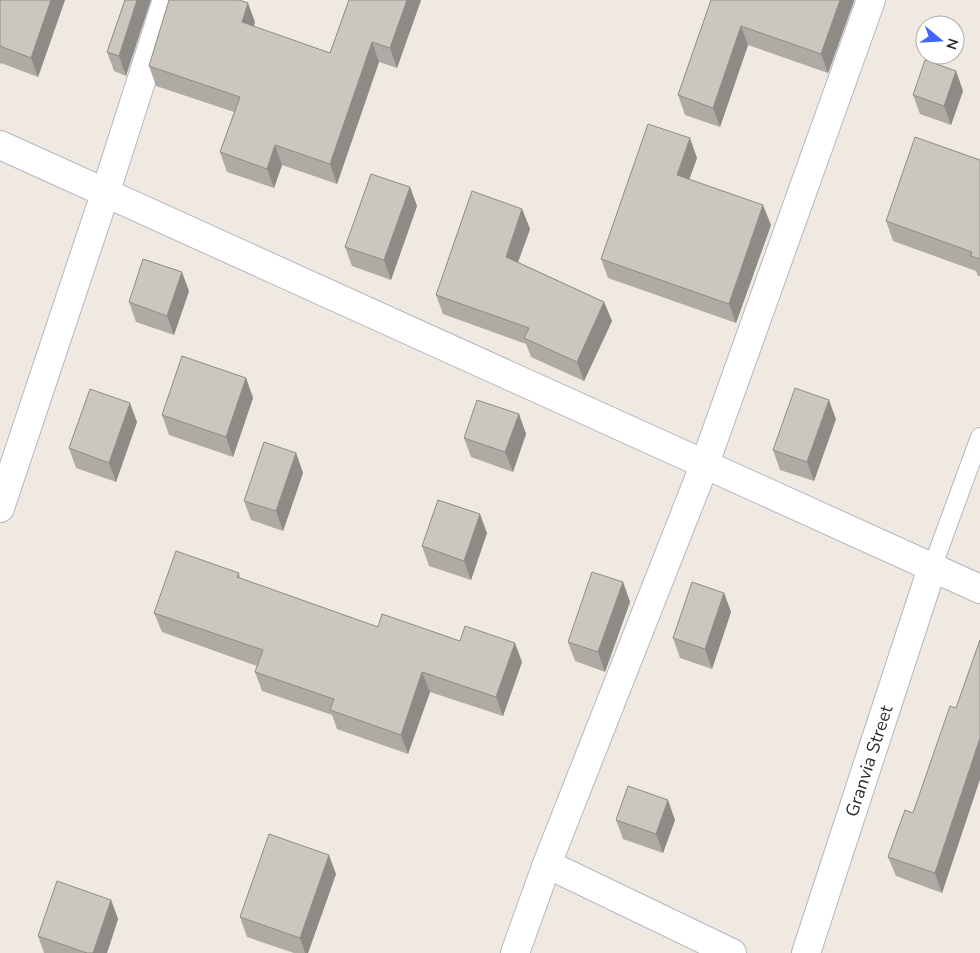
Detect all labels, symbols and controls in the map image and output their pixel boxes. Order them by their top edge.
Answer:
north arrow [915,15,965,65]
text: N [941,36,963,52]
street label: Granvia Street [840,702,899,820]

